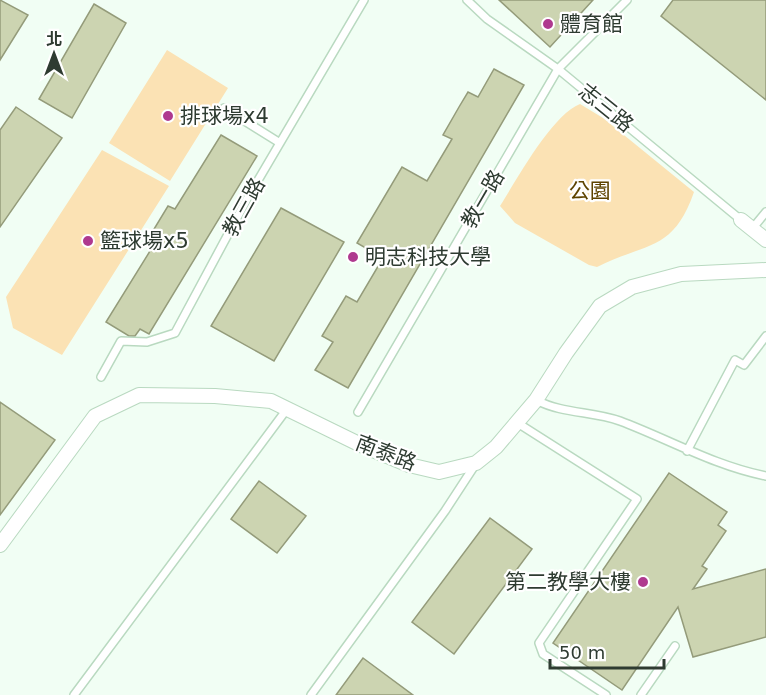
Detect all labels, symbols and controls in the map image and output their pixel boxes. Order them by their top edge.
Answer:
place label: 體育館 [560,12,623,36]
marker: 體育館 [541,17,555,31]
north arrow [24,24,84,84]
text: 北 [46,30,62,49]
street label: 志三路 [574,79,638,137]
place label: 排球場x4 [180,104,269,128]
marker: 排球場x4 [161,109,175,123]
street label: 教一路 [457,166,509,232]
street label: 教三路 [218,174,270,240]
park label: 公園 [569,179,611,203]
place label: 籃球場x5 [100,229,189,253]
marker: 籃球場x5 [81,234,95,248]
place label: 明志科技大學 [365,245,491,269]
marker: 明志科技大學 [346,250,360,264]
street label: 南泰路 [352,431,420,475]
place label: 第二教學大樓 [505,570,631,594]
marker: 第二教學大樓 [636,575,650,589]
scale bar [550,632,664,670]
text: 50 m [559,642,605,663]

